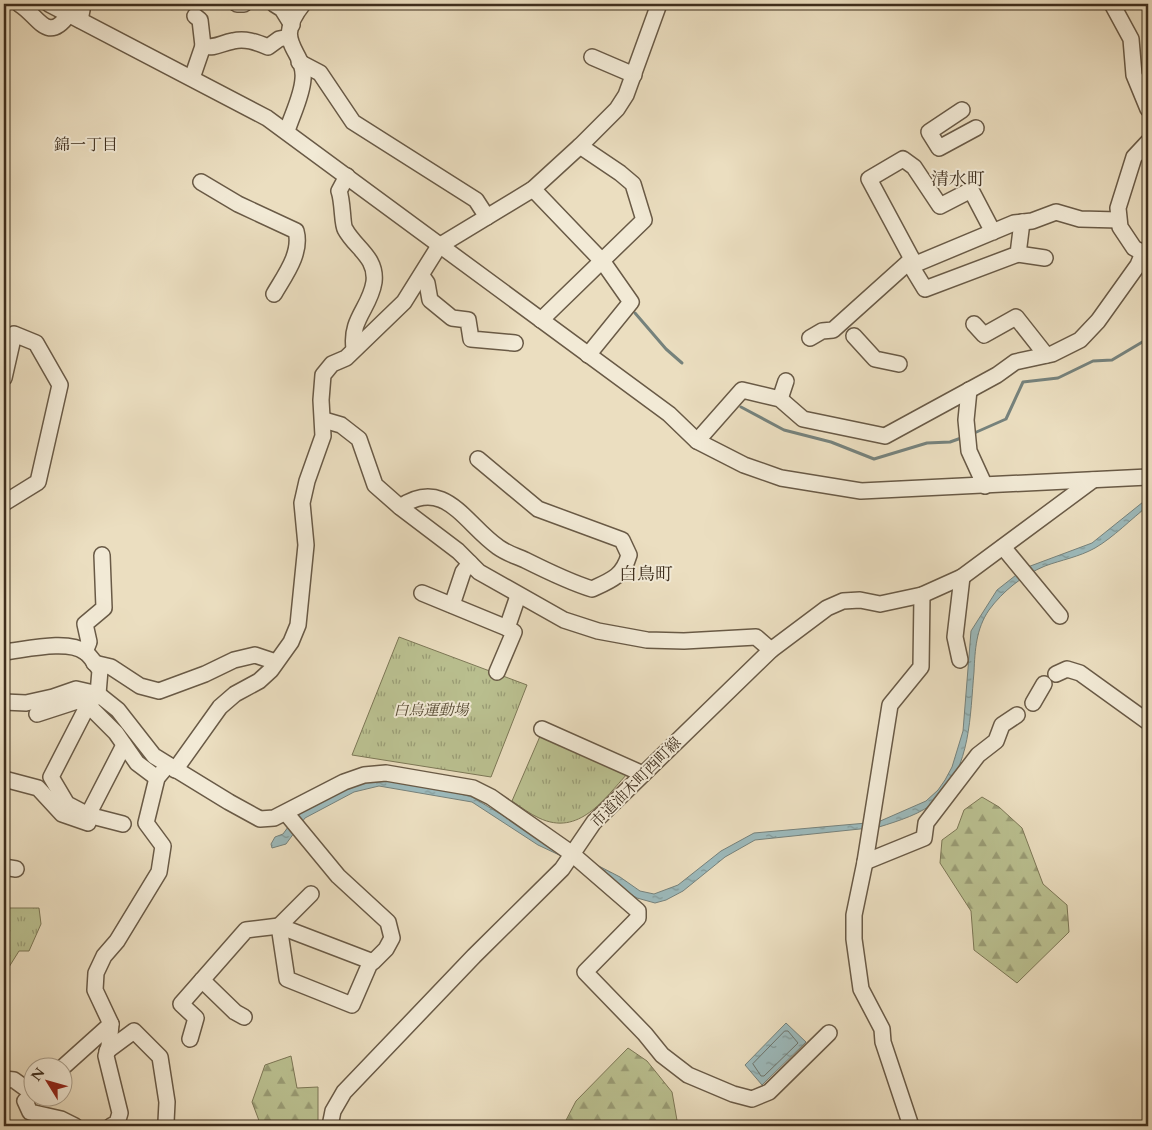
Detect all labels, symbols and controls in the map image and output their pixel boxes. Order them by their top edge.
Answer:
district label: 錦一丁目 [53,134,118,156]
district label: 清水町 [931,167,985,192]
district label: 白鳥町 [619,562,673,587]
park label: 白鳥運動場 [393,700,470,720]
street label: 市道油木町西町線 [586,732,686,832]
north arrow [22,1058,72,1108]
text: N [27,1064,49,1085]

